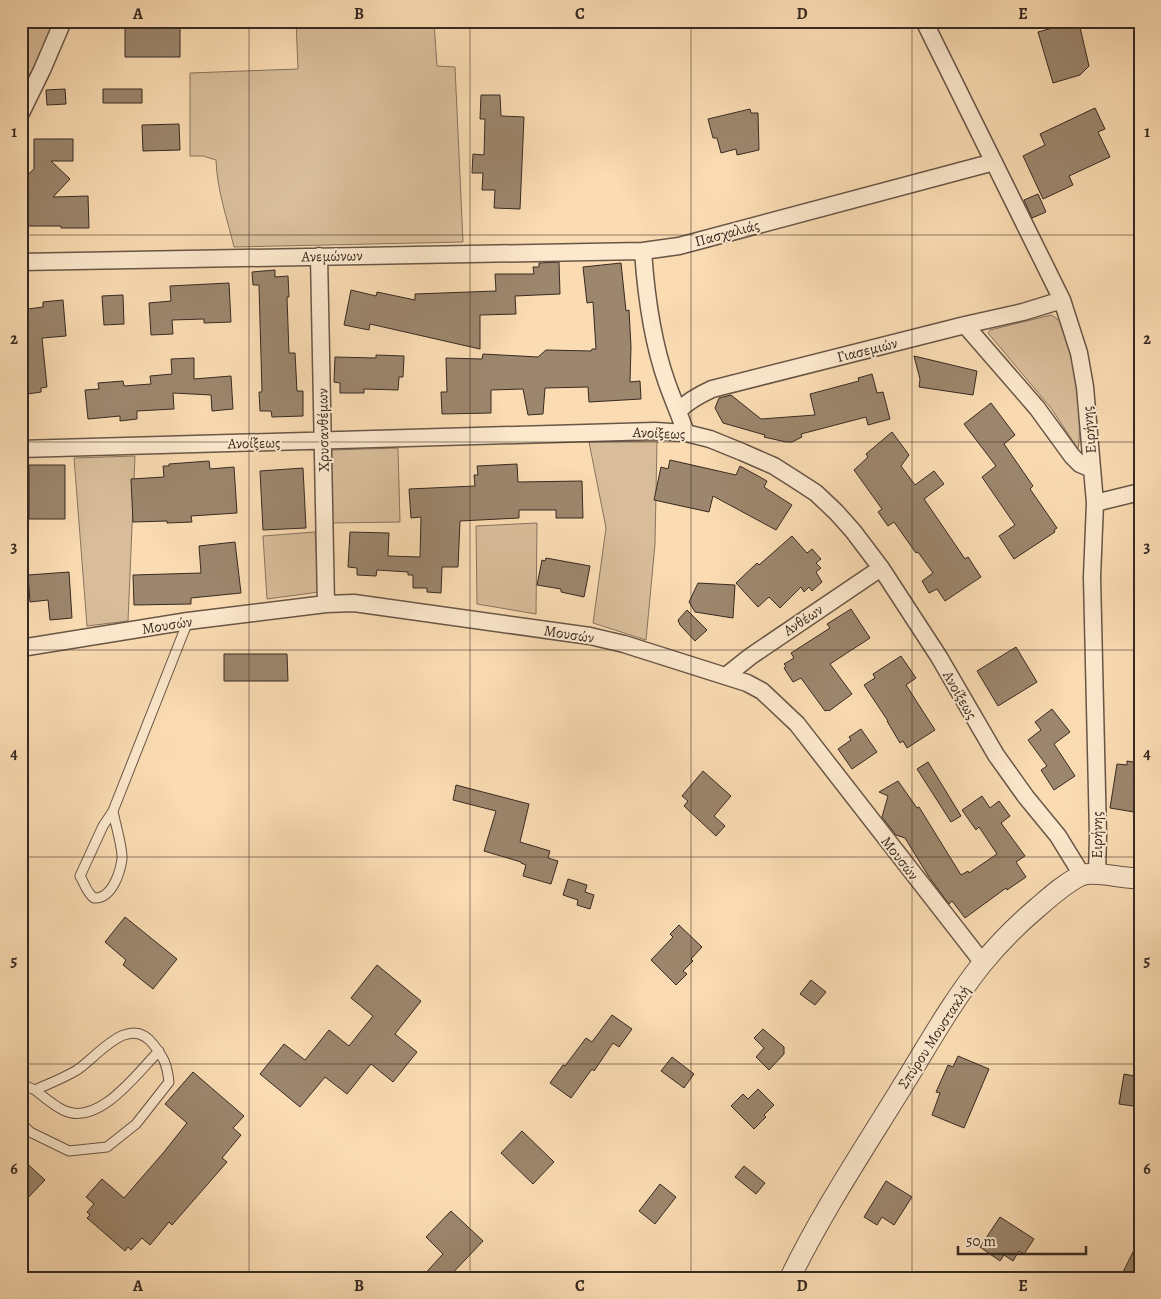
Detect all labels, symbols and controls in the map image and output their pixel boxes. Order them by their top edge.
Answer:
text: A [132,3,144,25]
text: B [354,3,364,25]
text: C [575,3,585,25]
text: D [796,3,808,25]
text: E [1018,3,1028,25]
text: 1 [11,121,17,143]
text: 1 [1144,121,1150,143]
street label: Πασχαλιάς [692,215,762,251]
street label: Ανεμώνων [300,245,363,267]
text: 2 [10,328,18,350]
text: 2 [1143,328,1151,350]
street label: Γιασεμιών [834,333,900,367]
street label: Χρυσανθέμων [312,388,334,472]
street label: Ειρήνης [1077,406,1101,454]
street label: Ανοίξεως [631,422,686,444]
street label: Ανοίξεως [226,433,281,453]
text: 3 [11,536,18,558]
text: 3 [1144,536,1151,558]
street label: Ανθέων [778,600,827,641]
street label: Μουσών [140,611,194,639]
street label: Μουσών [542,620,596,648]
street label: Ανοίξεως [938,666,982,723]
text: 4 [10,743,18,765]
text: 4 [1143,743,1151,765]
street label: Ειρήνης [1087,811,1107,859]
street label: Μουσών [877,832,923,884]
text: 5 [11,950,18,972]
text: 5 [1144,950,1151,972]
street label: Σπύρου Μουστακλή [893,982,975,1092]
text: 6 [10,1158,18,1180]
text: 6 [1143,1158,1151,1180]
scale bar [958,1224,1086,1256]
text: 50 m [966,1231,996,1251]
text: A [132,1275,144,1297]
text: B [354,1275,364,1297]
text: C [575,1275,585,1297]
text: D [796,1275,808,1297]
text: E [1018,1275,1028,1297]

